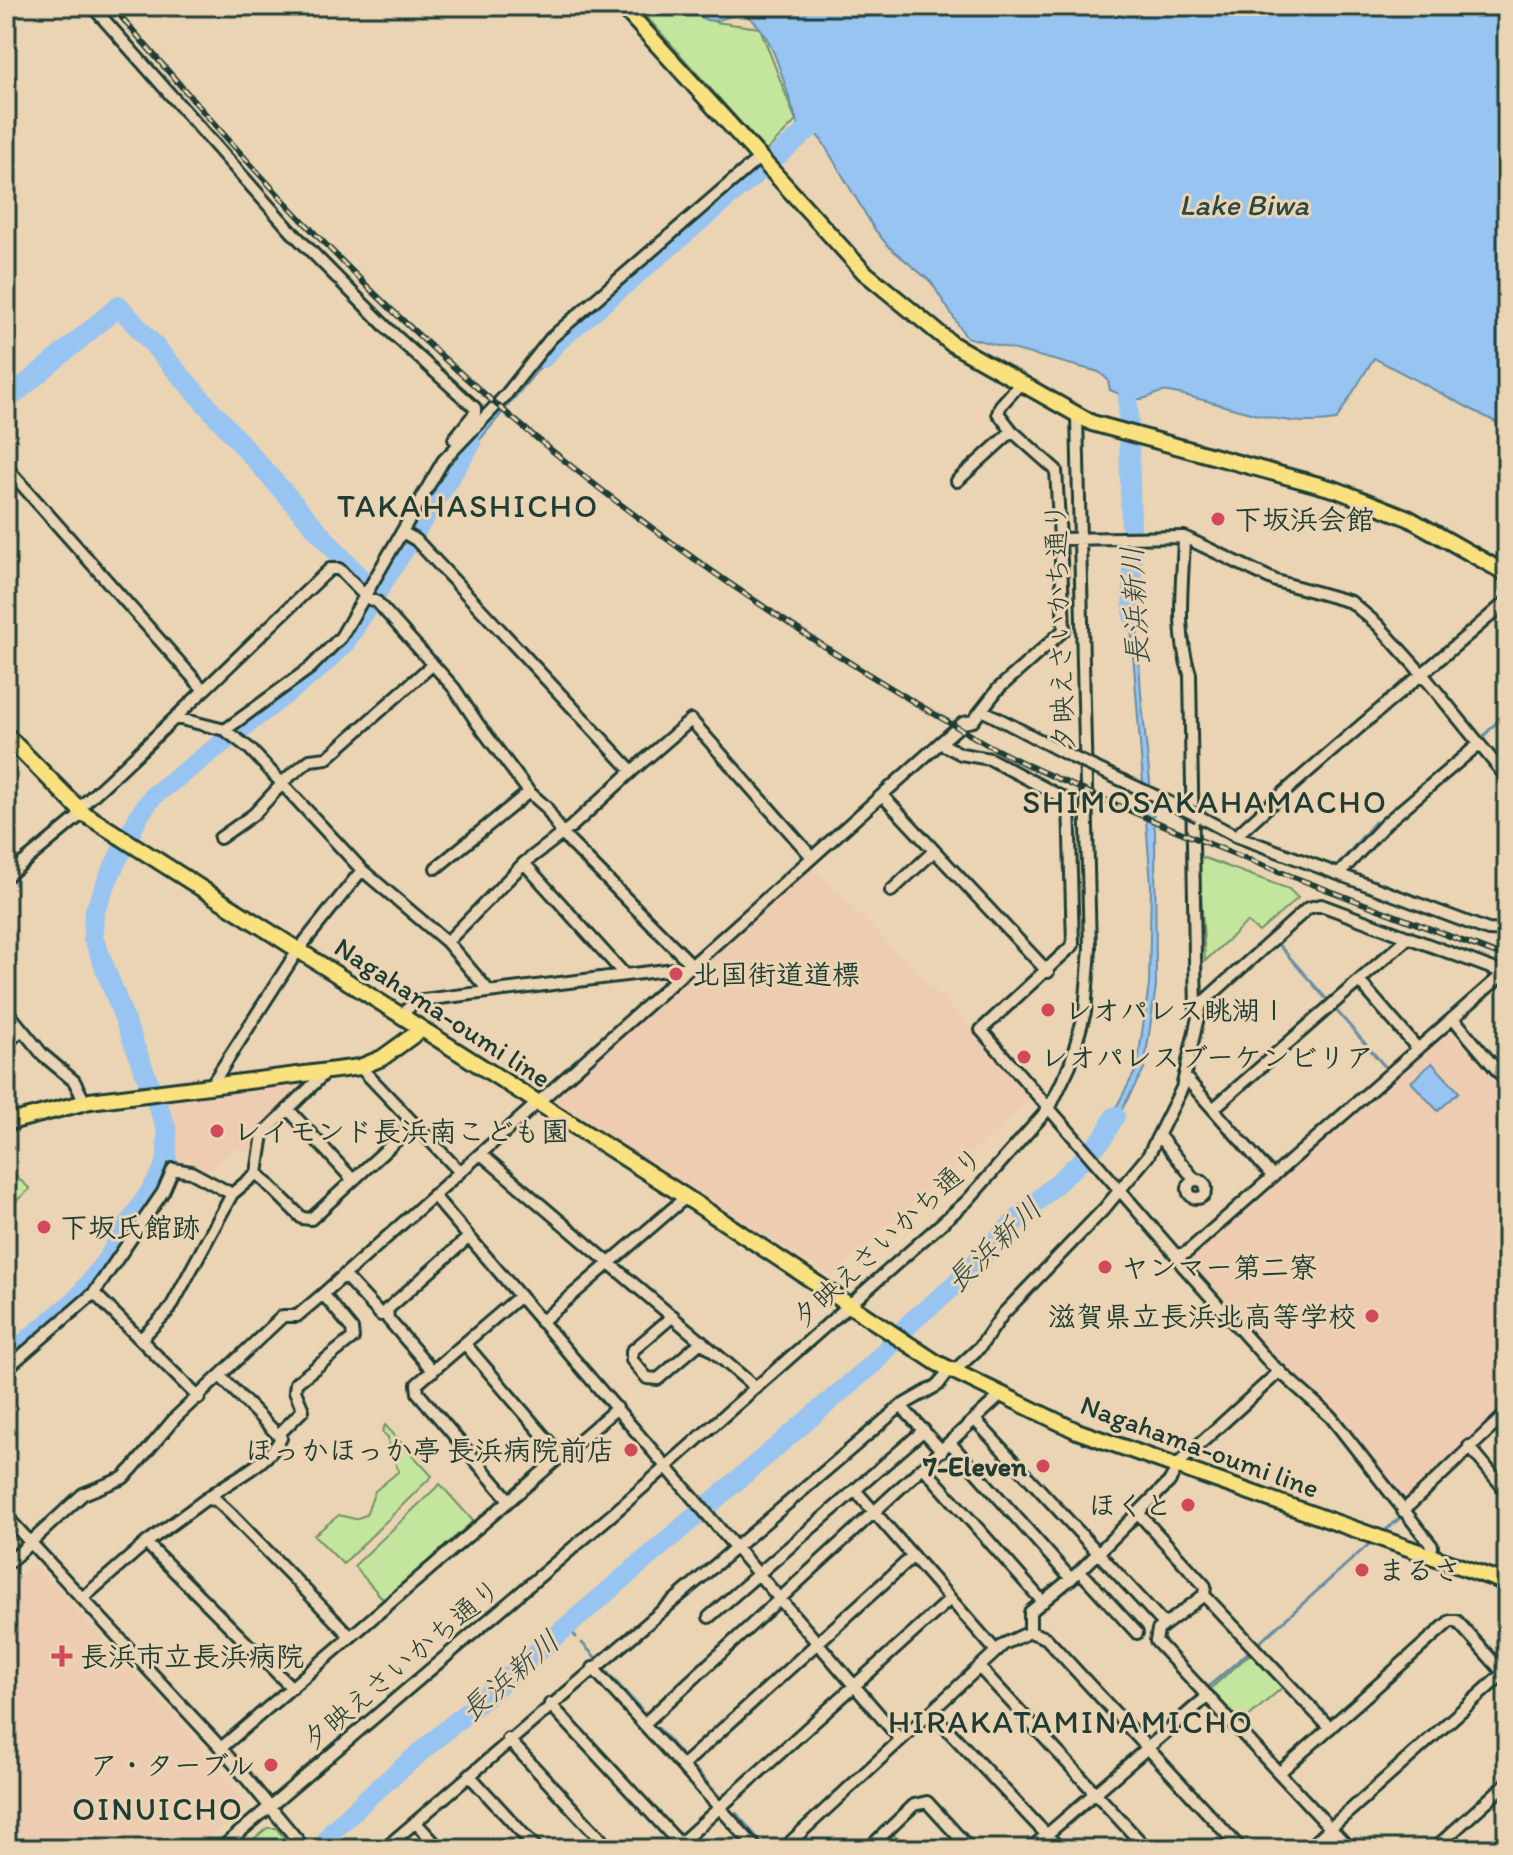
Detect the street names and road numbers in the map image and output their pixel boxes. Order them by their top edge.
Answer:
street label: 夕映えさいかち通り [1038,502,1080,752]
street label: Nagahama-oumi line [328,929,558,1095]
street label: 夕映えさいかち通り [784,1139,990,1335]
street label: Nagahama-oumi line [1076,1387,1324,1505]
street label: 夕映えさいかち通り [294,1571,508,1757]

